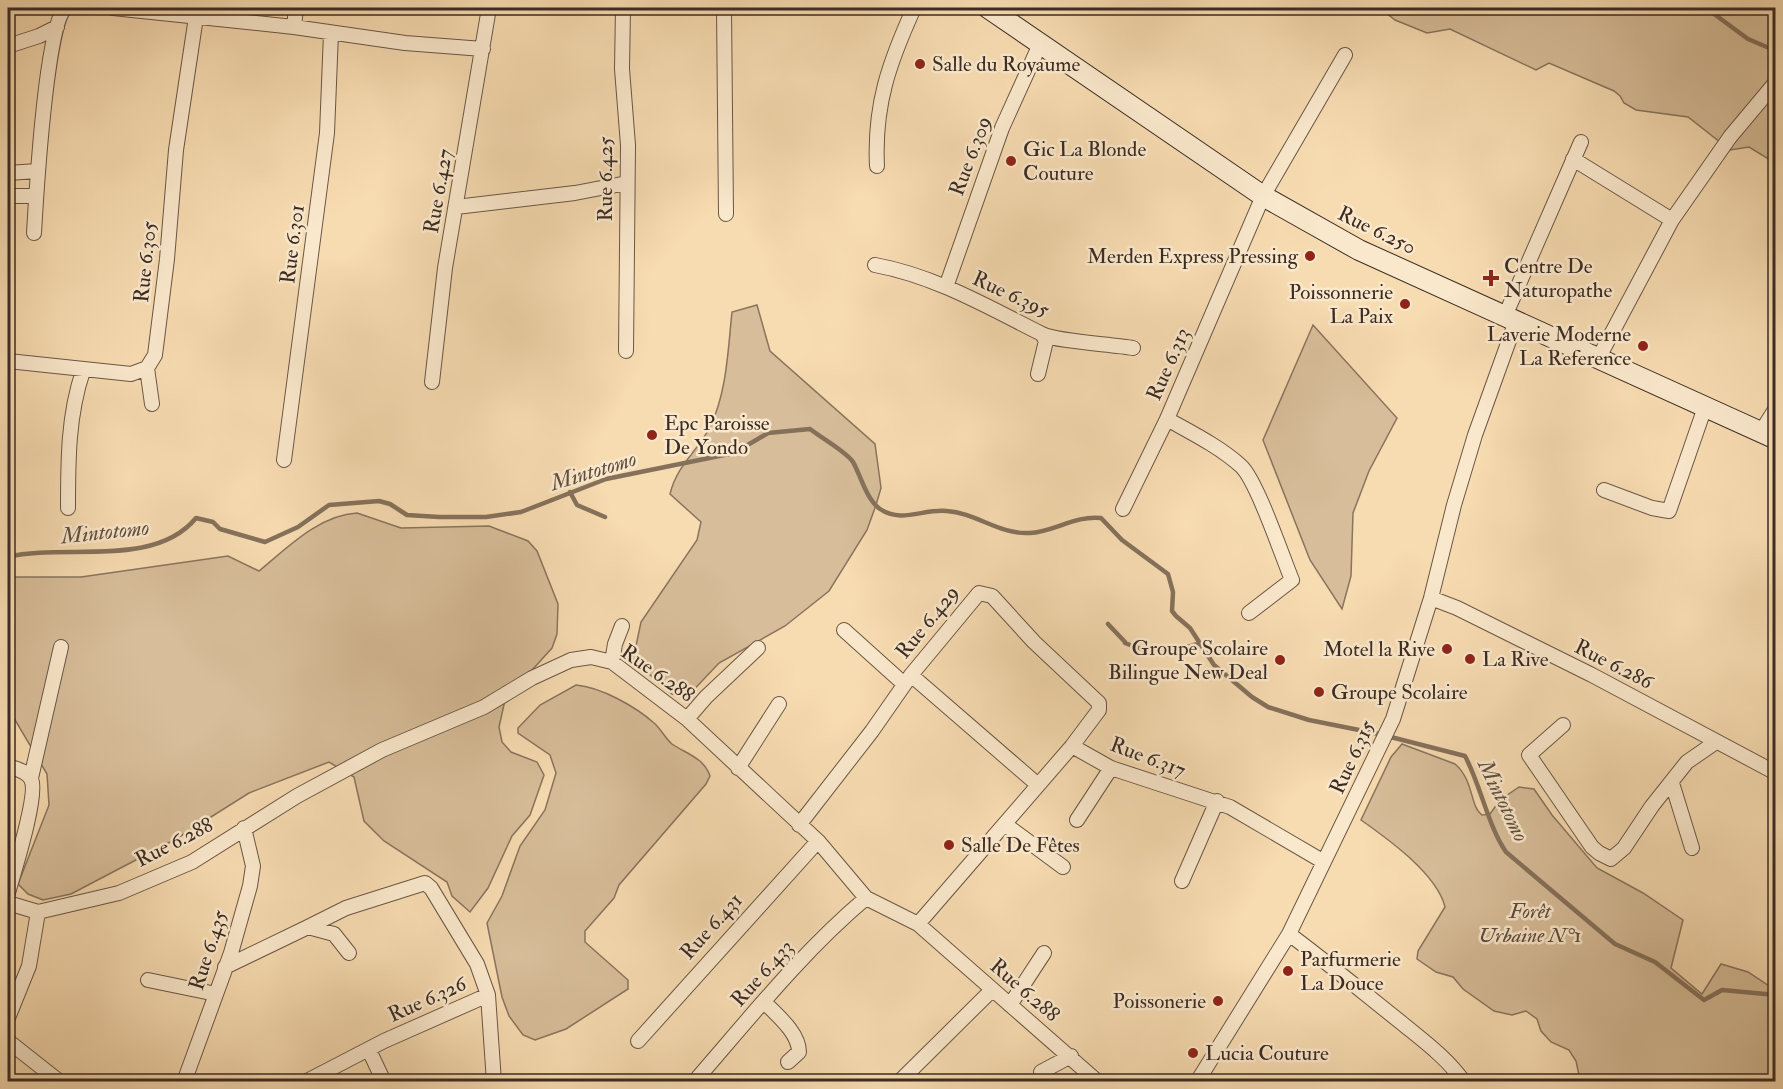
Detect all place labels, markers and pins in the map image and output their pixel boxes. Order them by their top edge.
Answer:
place label: Salle du Royaume [932,51,1081,78]
marker: Salle du Royaume [913,57,927,71]
place label: Gic La Blonde Couture [1023,136,1146,187]
marker: Gic La Blonde Couture [1004,154,1018,168]
place label: Merden Express Pressing [1087,243,1299,270]
marker: Merden Express Pressing [1303,249,1317,263]
place label: Centre De Naturopathe [1504,253,1613,304]
marker: Centre De Naturopathe [1482,269,1500,287]
place label: Poissonnerie La Paix [1289,279,1394,330]
marker: Poissonnerie La Paix [1398,297,1412,311]
place label: Laverie Moderne La Reference [1487,321,1631,372]
marker: Laverie Moderne La Reference [1636,339,1650,353]
place label: Epc Paroisse De Yondo [664,410,770,461]
marker: Epc Paroisse De Yondo [645,428,659,442]
place label: Groupe Scolaire Bilingue New Deal [1108,635,1269,686]
place label: Motel la Rive [1323,636,1435,663]
marker: Motel la Rive [1440,642,1454,656]
place label: La Rive [1482,646,1549,673]
marker: La Rive [1463,652,1477,666]
marker: Groupe Scolaire Bilingue New Deal [1273,653,1287,667]
place label: Groupe Scolaire [1331,679,1468,706]
marker: Groupe Scolaire [1312,685,1326,699]
place label: Salle De Fêtes [961,832,1080,859]
marker: Salle De Fêtes [942,838,956,852]
place label: Parfurmerie La Douce [1300,946,1401,997]
marker: Parfurmerie La Douce [1281,964,1295,978]
place label: Poissonerie [1112,988,1206,1015]
marker: Poissonerie [1211,994,1225,1008]
place label: Lucia Couture [1205,1040,1329,1067]
marker: Lucia Couture [1186,1046,1200,1060]

